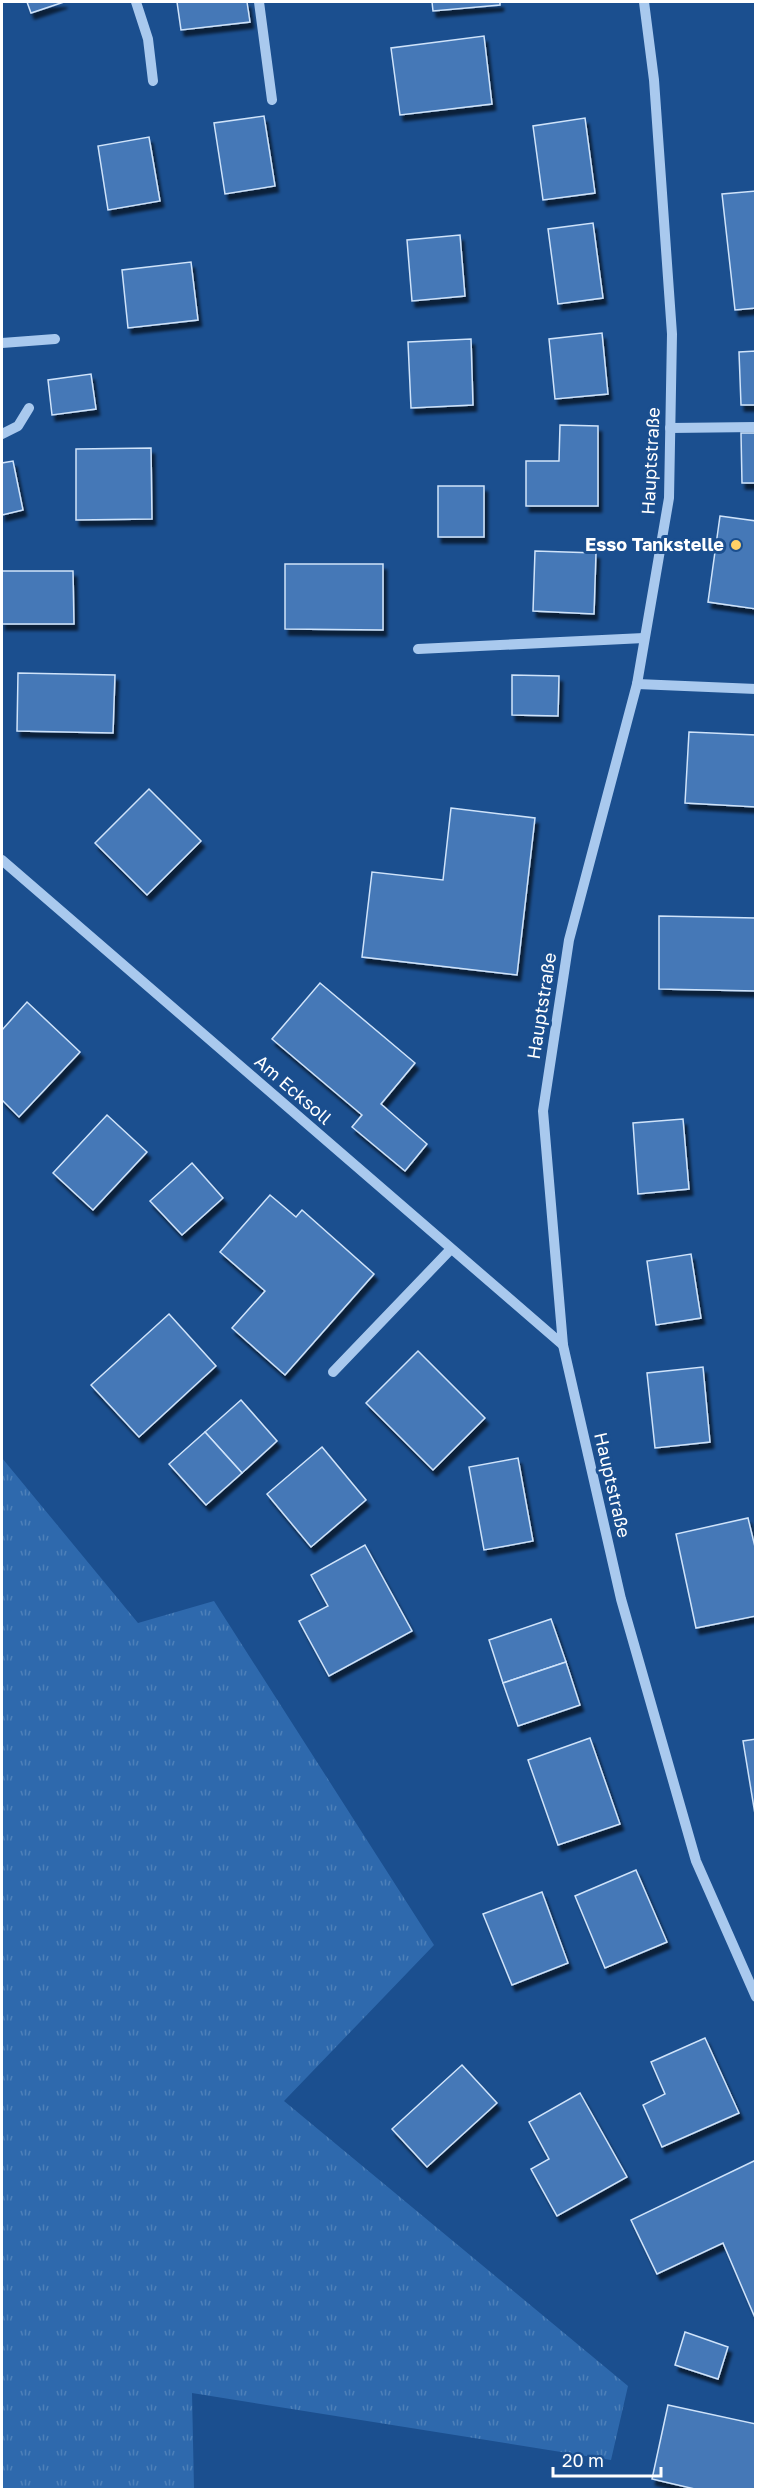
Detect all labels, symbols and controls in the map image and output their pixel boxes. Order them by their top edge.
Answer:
street label: Hauptstraße [636,407,664,515]
place label: Esso Tankstelle [585,533,724,555]
marker: Esso Tankstelle [729,538,743,552]
street label: Hauptstraße [522,951,560,1061]
street label: Am Ecksoll [251,1050,337,1129]
street label: Hauptstraße [590,1430,636,1540]
scale bar [553,2440,661,2478]
text: 20 m [562,2449,604,2471]

